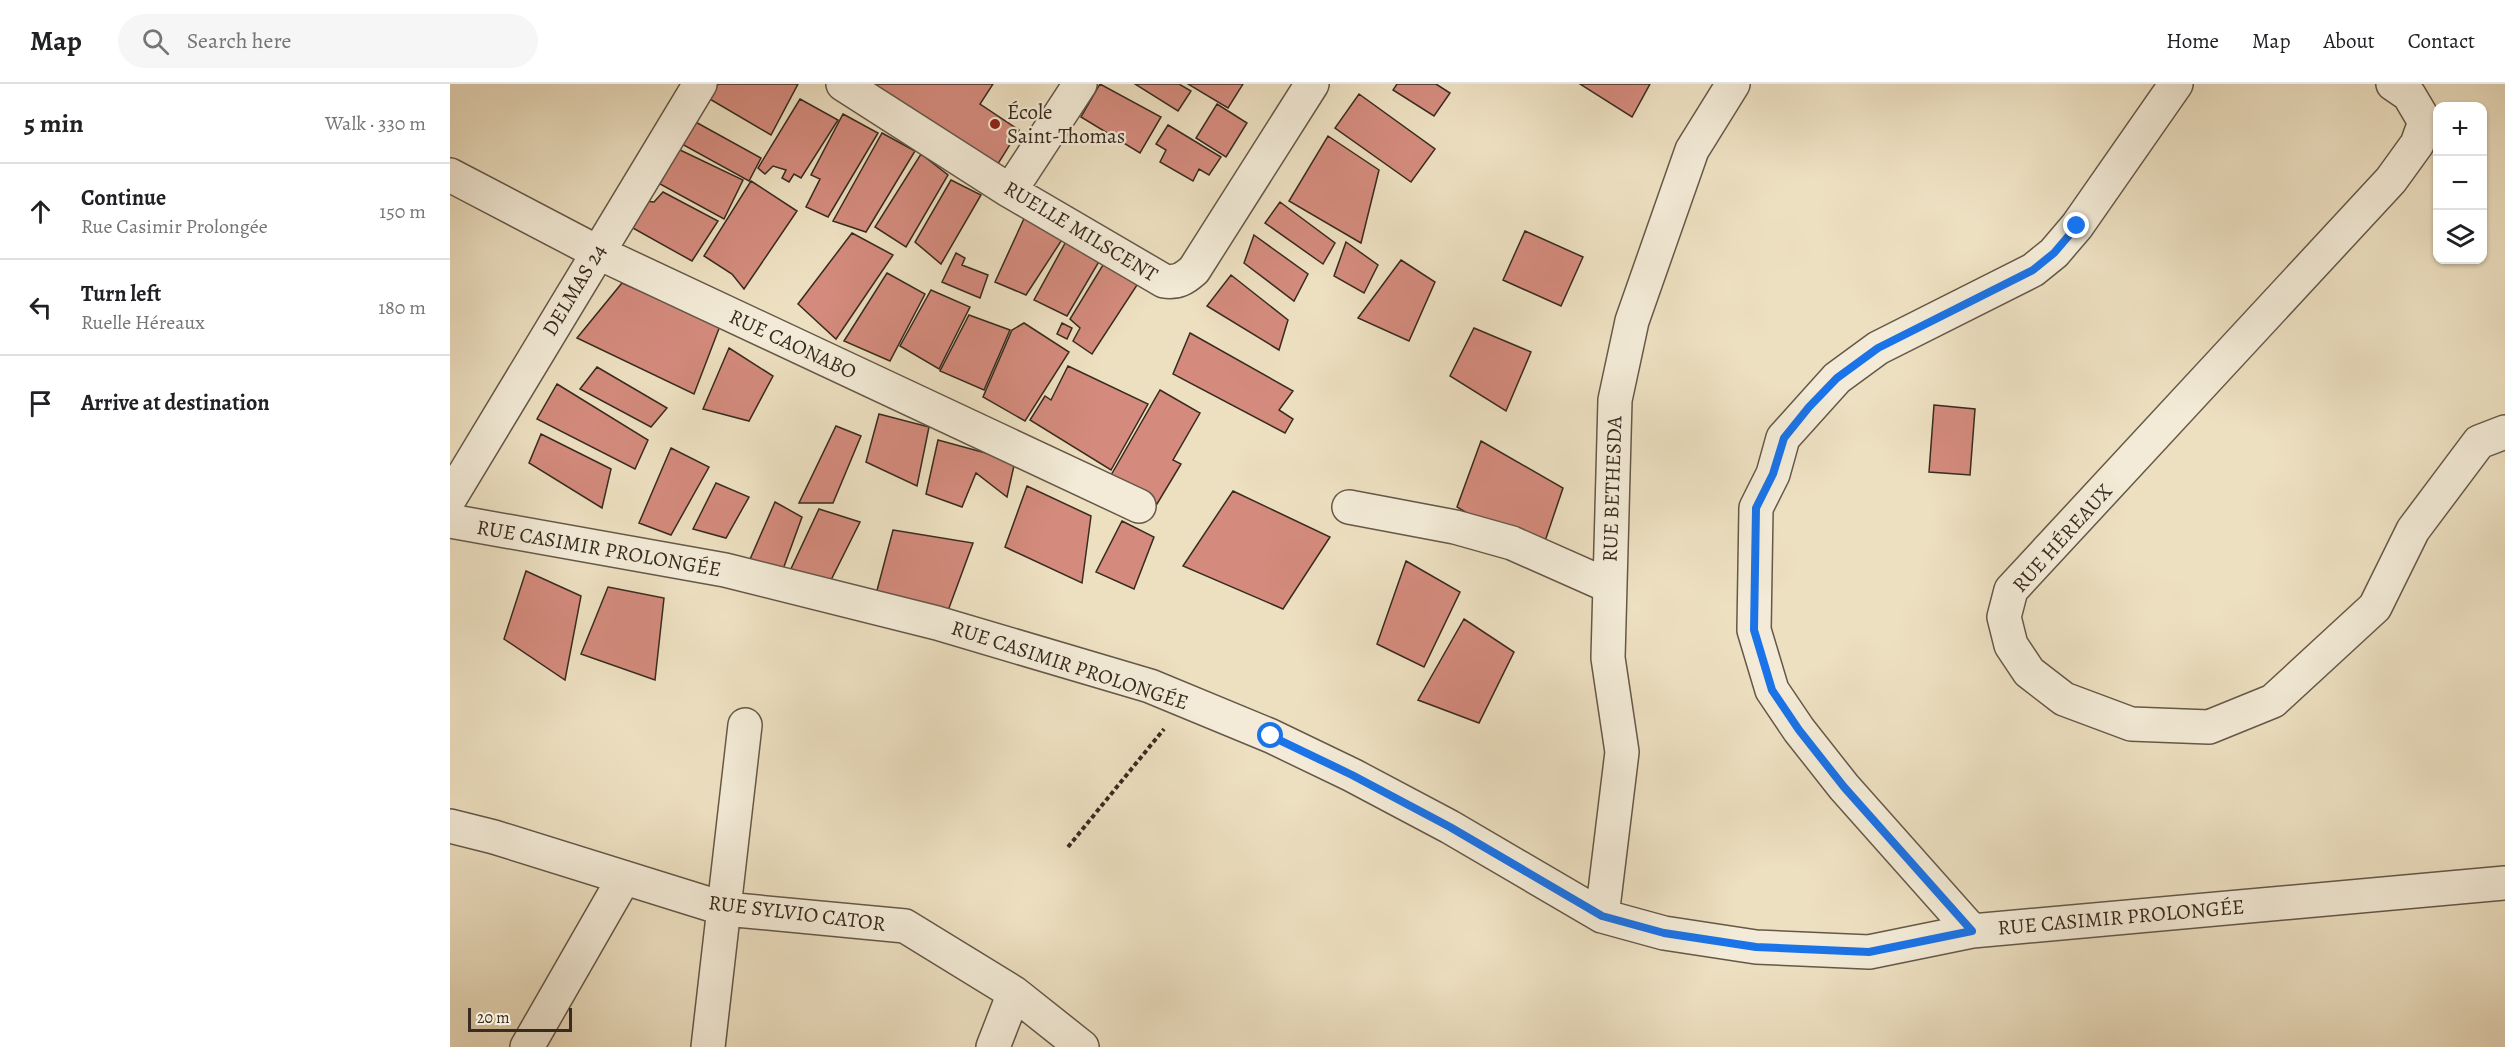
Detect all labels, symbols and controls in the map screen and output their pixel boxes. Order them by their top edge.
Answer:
search box [118,14,538,68]
text: Map [30,22,82,60]
icon: search [139,25,172,58]
text: Search here [187,26,291,56]
text: Home [2166,27,2219,55]
text: Map [2252,27,2290,55]
text: About [2323,27,2375,55]
text: Contact [2408,27,2475,55]
place label: École Saint-Thomas [1007,98,1125,150]
map controls [2433,102,2487,264]
button: + [2433,102,2487,156]
text: 5 min [24,106,84,141]
text: Walk · 330 m [325,110,426,137]
marker: École Saint-Thomas [988,117,1002,131]
button: − [2433,156,2487,210]
street label: RUELLE MILSCENT [999,174,1164,288]
text: Continue [81,183,166,213]
icon: ahead [24,195,57,228]
text: 150 m [379,198,426,225]
button: layers [2433,210,2487,264]
route end [2063,212,2089,238]
text: Rue Casimir Prolongée [81,213,268,240]
street label: DELMAS 24 [536,239,612,341]
text: Turn left [81,279,161,309]
icon: left [24,291,57,324]
text: 180 m [378,294,426,321]
street label: RUE CAONABO [725,302,861,386]
text: Ruelle Héreaux [81,309,205,336]
icon: arrive [24,387,57,420]
text: Arrive at destination [81,388,270,418]
street label: RUE BETHESDA [1595,415,1629,562]
street label: RUE HÉREAUX [2006,478,2118,598]
street label: RUE CASIMIR PROLONGÉE [475,513,723,583]
street label: RUE CASIMIR PROLONGÉE [948,613,1192,717]
route start [1257,722,1283,748]
street label: RUE SYLVIO CATOR [707,888,887,938]
street label: RUE CASIMIR PROLONGÉE [1996,892,2246,942]
scale bar [468,1005,572,1032]
text: 20 m [477,1007,510,1029]

